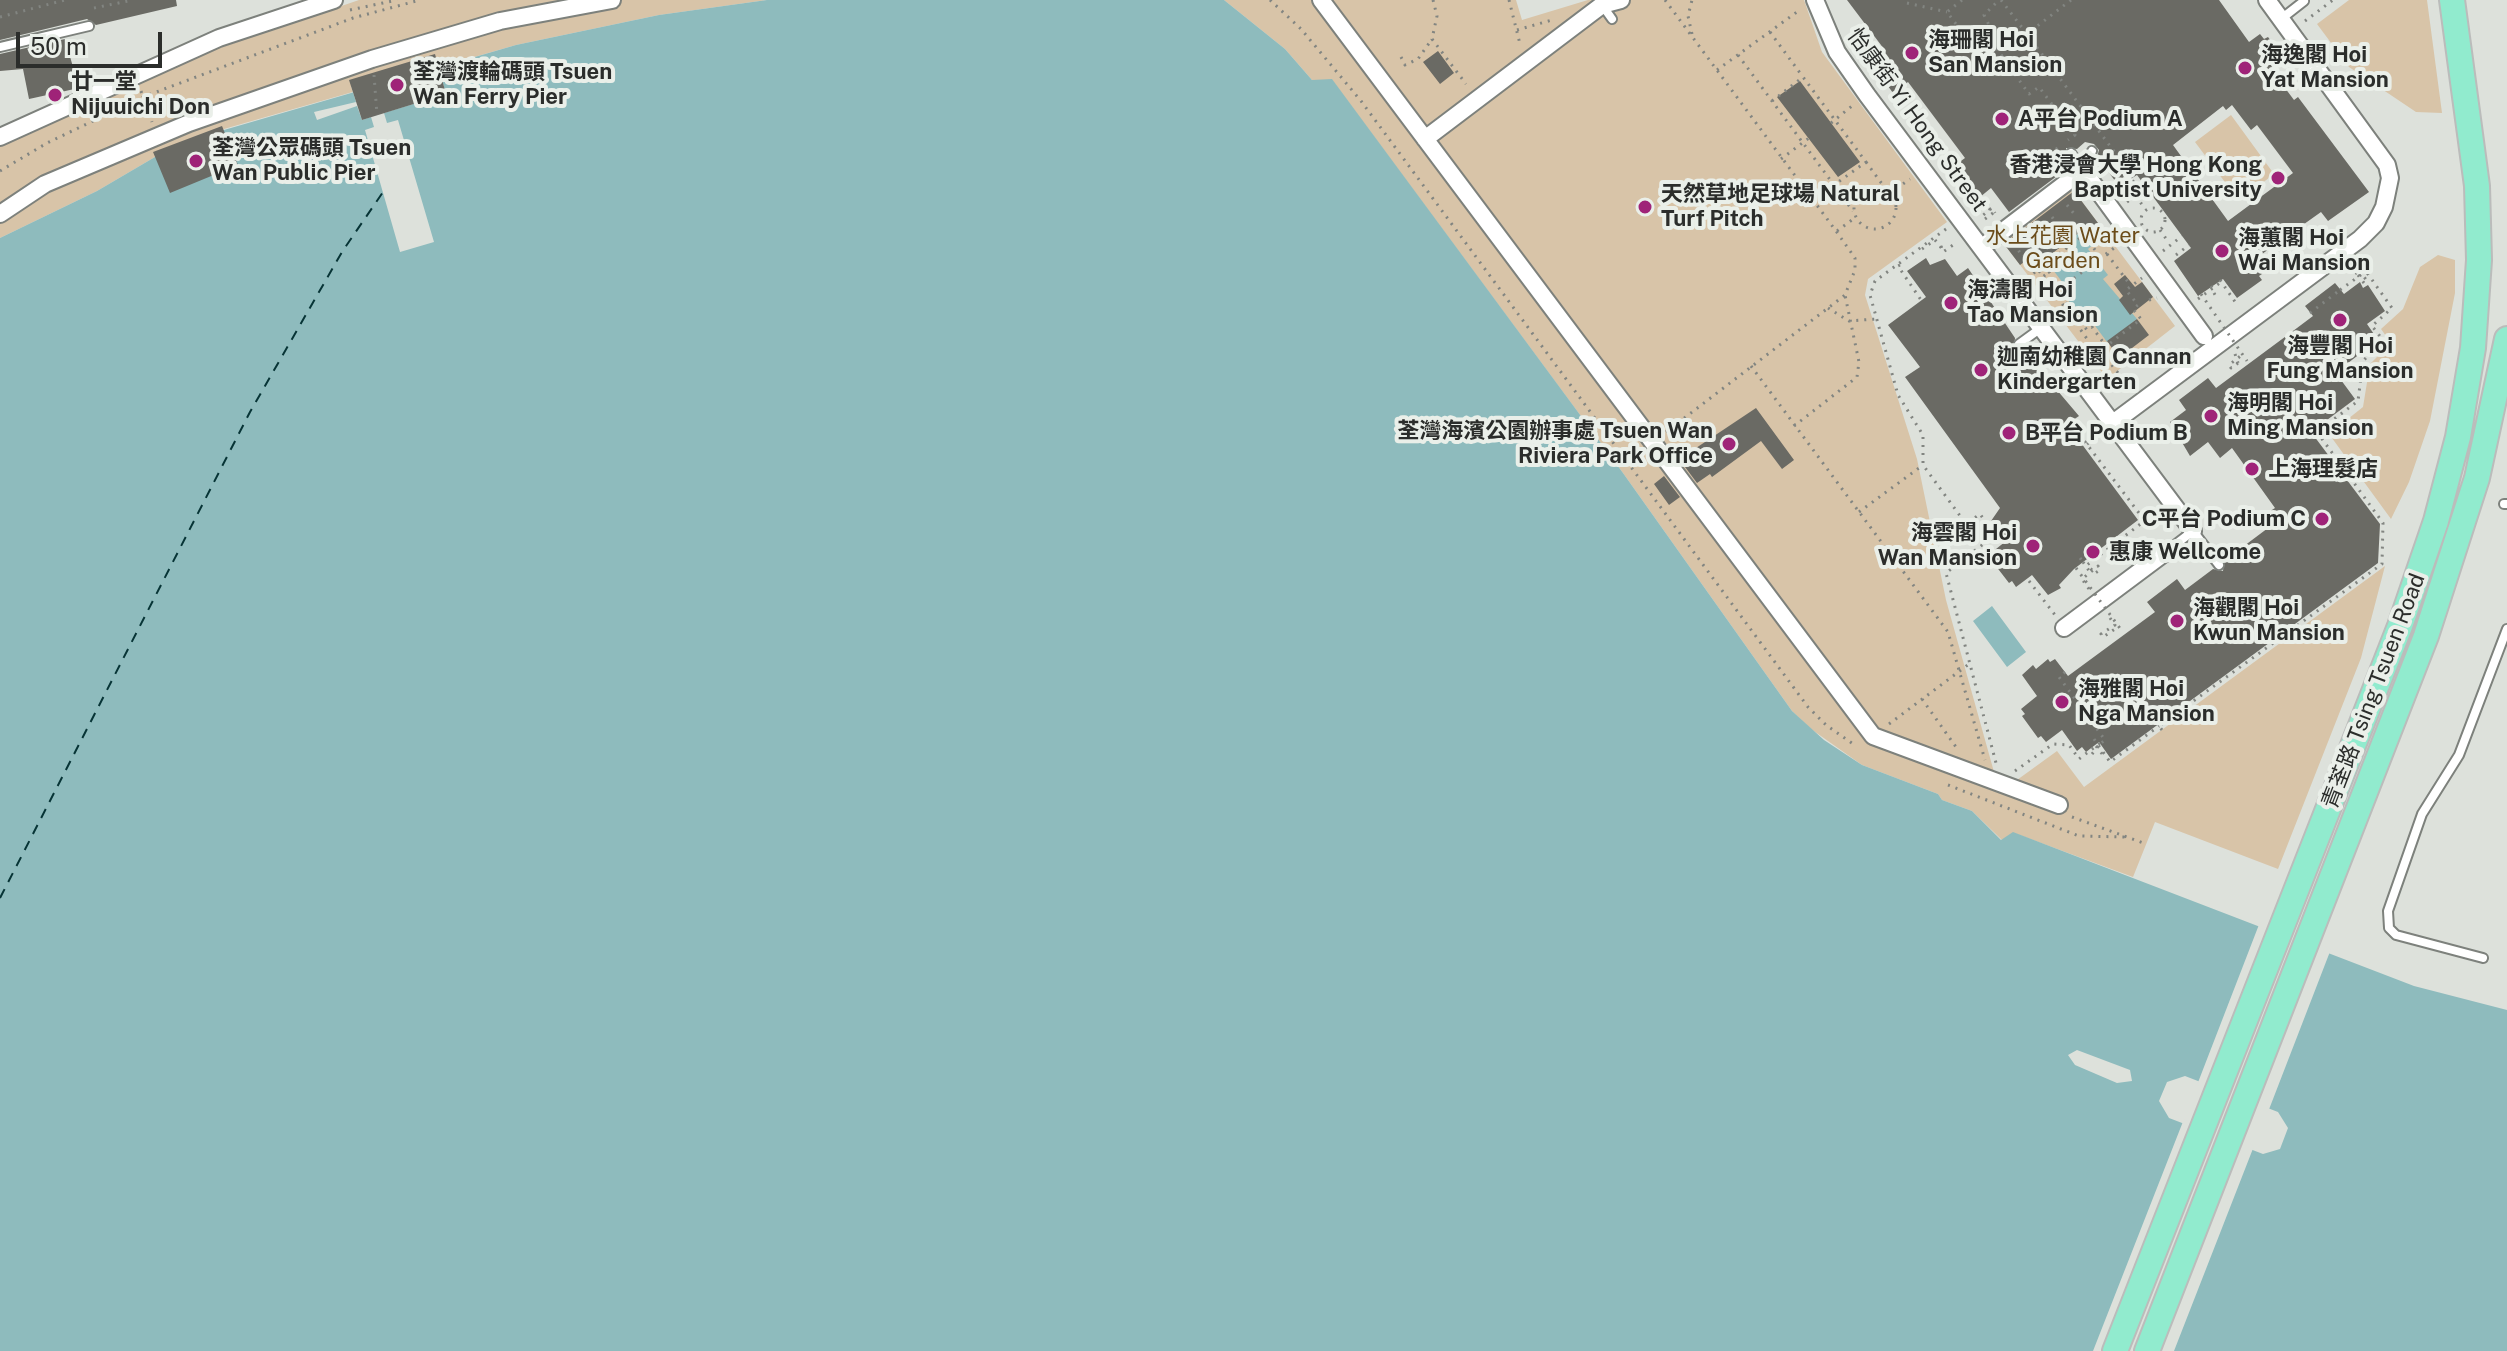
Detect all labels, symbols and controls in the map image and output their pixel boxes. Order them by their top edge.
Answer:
scale bar [20,16,166,66]
street label: 怡康街 Yi Hong Street [1842,23,1992,217]
place label: 海珊閣 Hoi San Mansion [1928,27,2062,78]
text: 50 m [30,32,87,60]
place label: 海逸閣 Hoi Yat Mansion [2261,42,2389,94]
marker: 海珊閣 Hoi San Mansion [1903,44,1921,62]
place label: 荃灣渡輪碼頭 Tsuen Wan Ferry Pier [413,59,612,110]
marker: 海逸閣 Hoi Yat Mansion [2236,59,2254,77]
place label: 廿一堂 Nijuuichi Don [71,69,210,120]
marker: 荃灣渡輪碼頭 Tsuen Wan Ferry Pier [388,76,406,94]
marker: 廿一堂 Nijuuichi Don [46,86,64,104]
place label: A平台 Podium A [2018,106,2183,132]
marker: A平台 Podium A [1993,110,2011,128]
place label: 荃灣公眾碼頭 Tsuen Wan Public Pier [212,135,411,186]
marker: 荃灣公眾碼頭 Tsuen Wan Public Pier [187,152,205,170]
place label: 香港浸會大學 Hong Kong Baptist University [2009,152,2262,204]
marker: 香港浸會大學 Hong Kong Baptist University [2269,169,2287,187]
place label: 天然草地足球場 Natural Turf Pitch [1661,181,1900,232]
marker: 天然草地足球場 Natural Turf Pitch [1636,198,1654,216]
park label: 水上花園 Water Garden [1986,223,2140,274]
place label: 海蕙閣 Hoi Wai Mansion [2238,225,2370,276]
marker: 海蕙閣 Hoi Wai Mansion [2213,242,2231,260]
place label: 海濤閣 Hoi Tao Mansion [1967,277,2098,328]
marker: 海濤閣 Hoi Tao Mansion [1942,294,1960,312]
marker: 海豐閣 Hoi Fung Mansion [2331,311,2349,329]
place label: 海豐閣 Hoi Fung Mansion [2267,333,2413,384]
place label: 迦南幼稚園 Cannan Kindergarten [1997,344,2191,396]
marker: 迦南幼稚園 Cannan Kindergarten [1972,361,1990,379]
place label: 海明閣 Hoi Ming Mansion [2227,390,2374,442]
marker: 海明閣 Hoi Ming Mansion [2202,407,2220,425]
place label: 荃灣海濱公園辦事處 Tsuen Wan Riviera Park Office [1397,418,1713,470]
place label: B平台 Podium B [2025,420,2188,446]
marker: B平台 Podium B [2000,424,2018,442]
marker: 荃灣海濱公園辦事處 Tsuen Wan Riviera Park Office [1720,435,1738,453]
place label: 上海理髮店 [2268,456,2378,482]
marker: 上海理髮店 [2243,460,2261,478]
place label: C平台 Podium C [2142,506,2306,532]
marker: C平台 Podium C [2313,510,2331,528]
place label: 海雲閣 Hoi Wan Mansion [1878,520,2017,572]
marker: 海雲閣 Hoi Wan Mansion [2024,537,2042,555]
place label: 惠康 Wellcome [2109,539,2261,565]
marker: 惠康 Wellcome [2084,543,2102,561]
street label: 青荃路 Tsing Tsuen Road [2317,570,2431,812]
place label: 海觀閣 Hoi Kwun Mansion [2193,595,2345,646]
marker: 海觀閣 Hoi Kwun Mansion [2168,612,2186,630]
place label: 海雅閣 Hoi Nga Mansion [2078,676,2215,728]
marker: 海雅閣 Hoi Nga Mansion [2053,693,2071,711]

